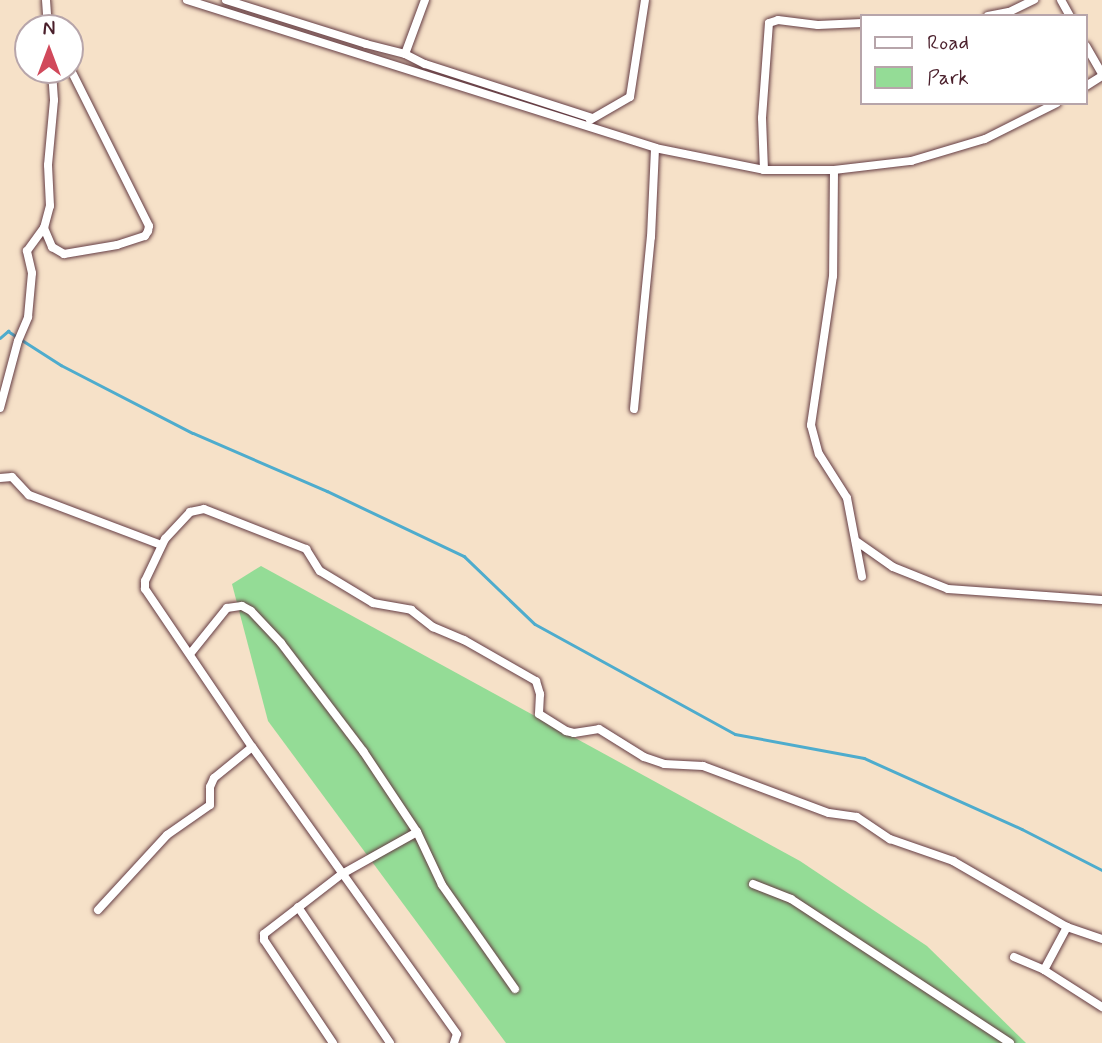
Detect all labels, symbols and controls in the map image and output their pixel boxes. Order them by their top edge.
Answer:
north arrow [14,14,84,84]
legend [860,14,1088,105]
text: N [43,17,55,42]
text: Road [927,29,969,57]
text: Park [927,64,969,92]

